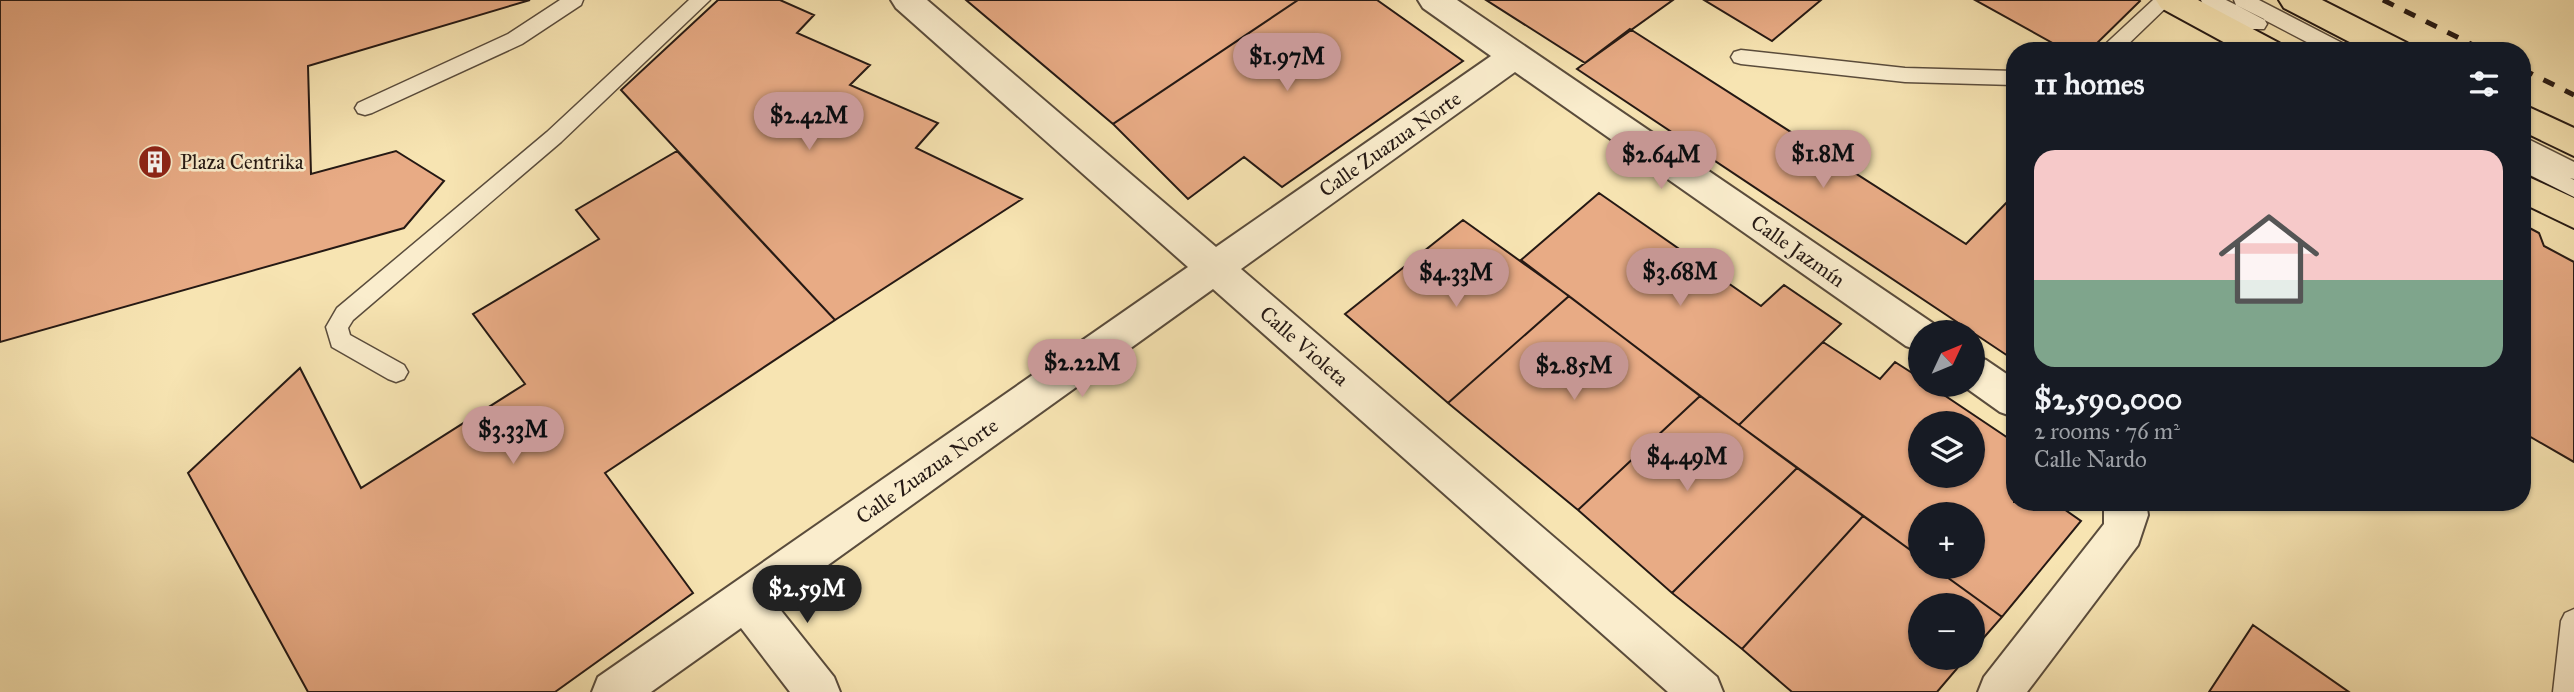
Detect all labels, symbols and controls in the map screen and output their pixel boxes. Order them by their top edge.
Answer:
pin: $1.97M [1230,34,1344,93]
text: $1.97M [1249,42,1325,70]
icon: filters [2465,65,2503,103]
text: 11 homes [2034,66,2145,102]
street label: Calle Zuazua Norte [1314,85,1466,203]
pin: $2.42M [752,92,866,152]
text: $2.42M [770,101,848,129]
pin: $1.8M [1774,130,1872,190]
pin: $2.64M [1604,132,1718,191]
text: $1.8M [1791,139,1855,167]
text: $2.64M [1622,140,1700,168]
building icon: Plaza Centrika [136,143,174,181]
place label: Plaza Centrika [180,149,304,175]
icon: home [2206,196,2332,322]
street label: Calle Jazmín [1746,209,1850,293]
pin: $3.68M [1623,248,1737,308]
pin: $4.33M [1399,250,1513,309]
text: $3.68M [1642,257,1718,285]
text: $4.33M [1419,258,1493,286]
street label: Calle Violeta [1254,300,1354,392]
north arrow [1908,320,1984,397]
map controls [1908,320,1985,670]
pin: $2.22M [1025,340,1139,399]
pin: $2.85M [1517,342,1631,402]
text: $2.22M [1044,348,1120,376]
text: $2.85M [1535,351,1613,379]
text: $2,590,000 [2034,381,2182,417]
pin: $3.33M [456,406,570,466]
button: layers [1908,411,1985,488]
street label: Calle Zuazua Norte [851,412,1003,530]
text: $3.33M [478,415,548,443]
text: 2 rooms · 76 m² [2034,417,2180,445]
pin: $4.49M [1630,434,1744,493]
text: $4.49M [1646,442,1728,470]
text: Calle Nardo [2034,445,2147,473]
button: + [1908,502,1985,579]
pin: $2.59M [750,566,864,625]
text: $2.59M [769,574,845,602]
button: − [1908,593,1985,670]

